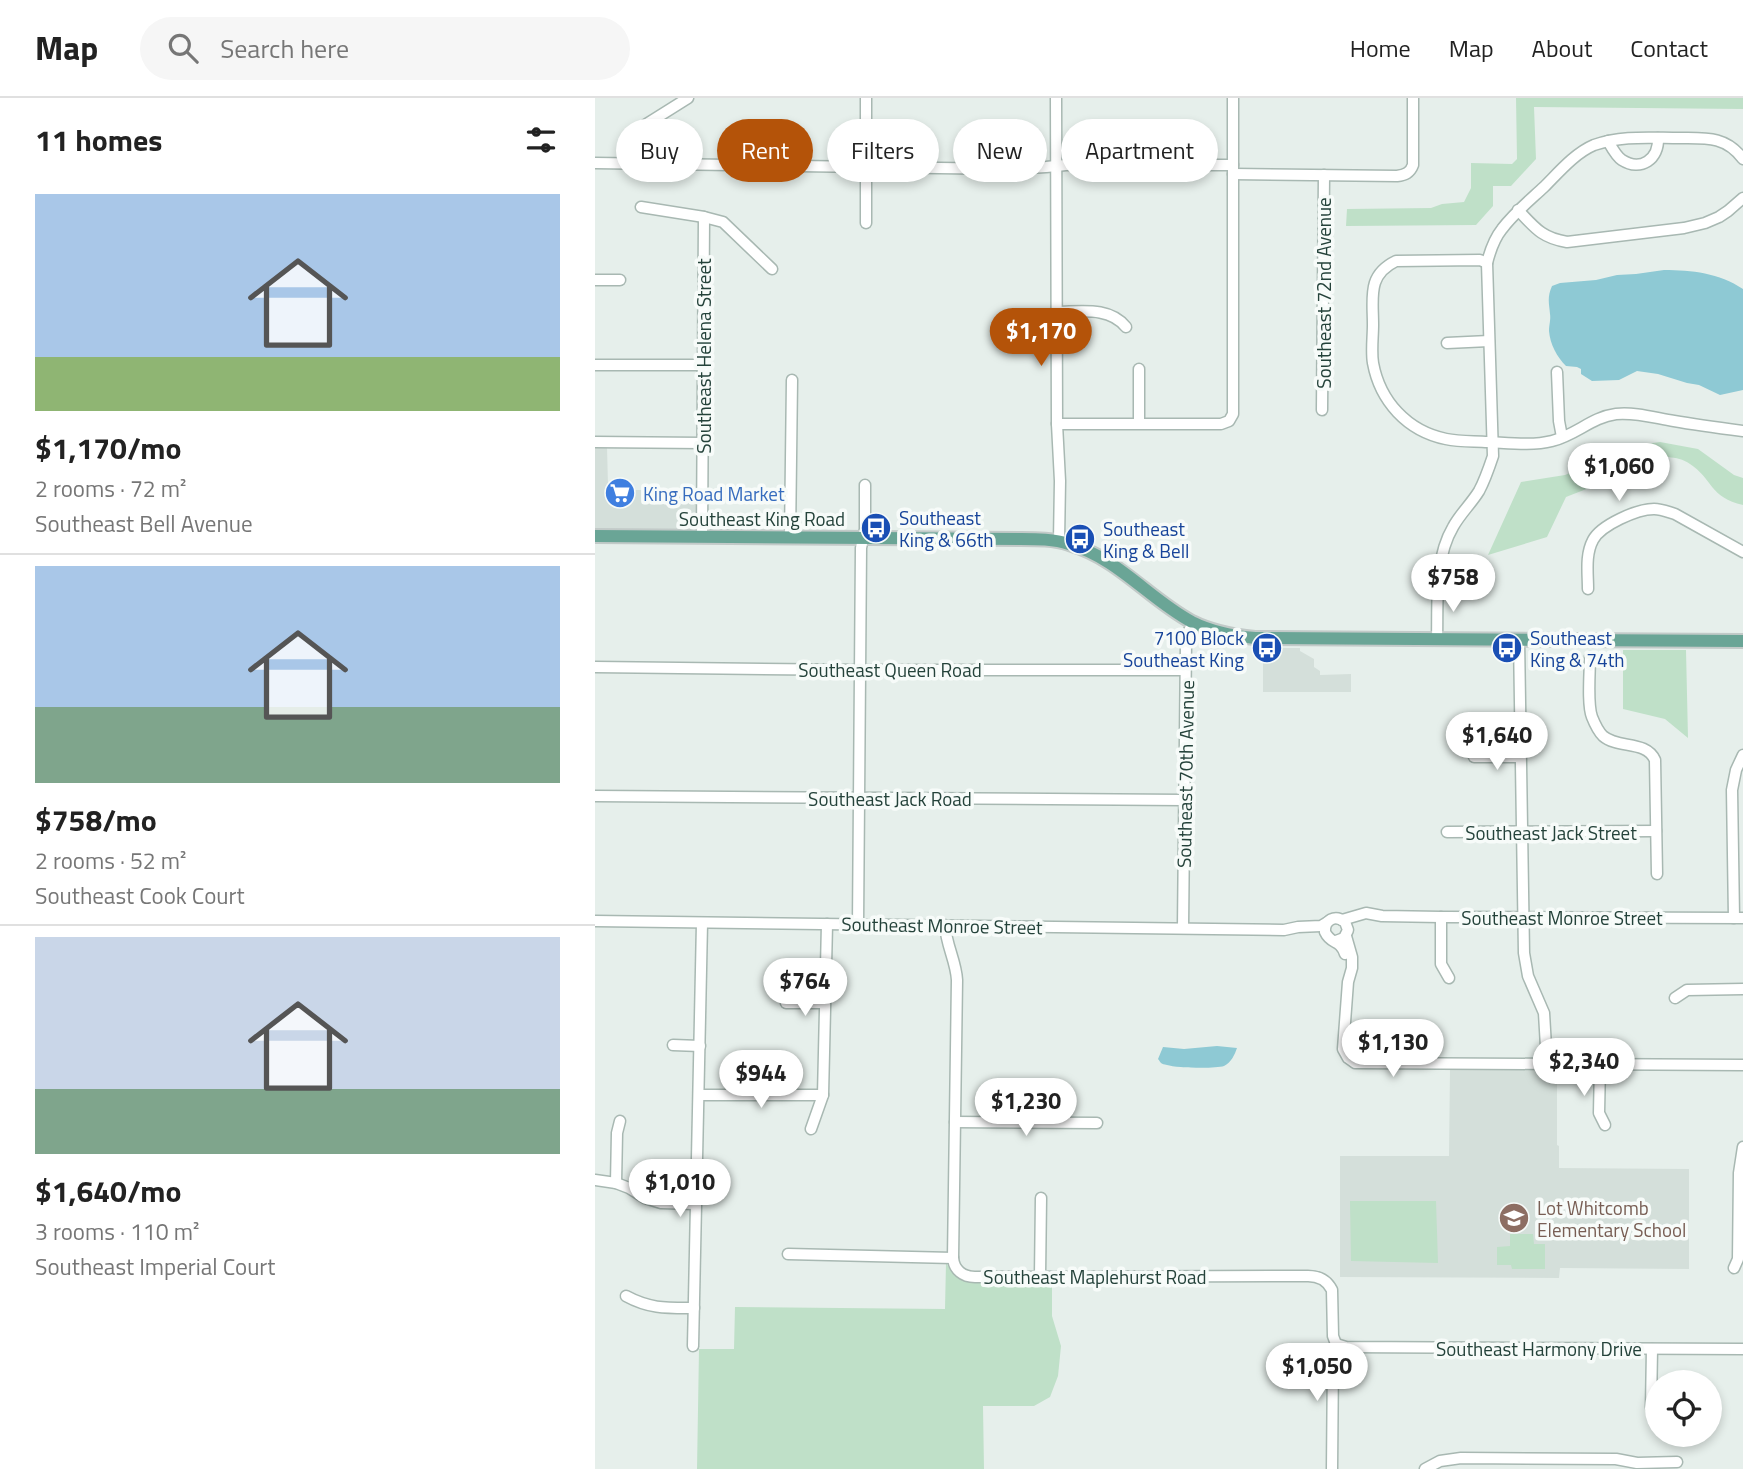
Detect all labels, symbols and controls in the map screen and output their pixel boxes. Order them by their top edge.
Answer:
search box [140,17,630,80]
text: Map [35,23,98,73]
icon: search [164,29,202,67]
text: Search here [220,29,349,68]
text: Home [1350,30,1411,66]
text: Map [1449,30,1494,66]
text: About [1532,30,1592,66]
text: Contact [1630,30,1708,66]
text: 11 homes [35,117,162,163]
chip: Buy [616,119,703,182]
chip: Rent [717,119,813,182]
chip: Filters [827,119,939,182]
chip: New [953,119,1047,182]
chip: Apartment [1061,119,1218,182]
icon: filters [522,121,560,159]
street label: Southeast 72nd Avenue [1309,197,1338,389]
icon: home [235,240,361,366]
street label: Southeast Helena Street [689,258,718,454]
pin: $1,170 [984,308,1098,368]
text: $1,170 [1006,313,1076,348]
text: $1,170/mo [35,425,181,471]
pin: $1,060 [1562,444,1676,503]
text: $1,060 [1584,448,1654,483]
text: 2 rooms · 72 m² [35,471,186,506]
supermarket icon: King Road Market [603,476,637,510]
place label: King Road Market [643,479,785,508]
place label: Southeast King & 66th [899,503,994,554]
street label: Southeast King Road [679,504,845,533]
text: Southeast Bell Avenue [35,506,253,541]
bus stop icon: Southeast King & 66th [859,511,893,545]
place label: Southeast King & Bell [1103,514,1189,565]
bus stop icon: Southeast King & Bell [1063,522,1097,556]
pin: $758 [1412,554,1494,614]
text: $758 [1427,559,1479,594]
icon: home [235,612,361,738]
place label: 7100 Block Southeast King [1123,623,1244,674]
place label: Southeast King & 74th [1530,623,1625,674]
bus stop icon: 7100 Block Southeast King [1250,631,1284,665]
bus stop icon: Southeast King & 74th [1490,631,1524,665]
street label: Southeast Queen Road [798,655,982,684]
street label: Southeast 70th Avenue [1169,680,1201,868]
pin: $1,640 [1440,712,1554,772]
text: $1,640 [1462,717,1532,752]
street label: Southeast Jack Road [808,784,972,813]
text: $758/mo [35,797,157,843]
street label: Southeast Jack Street [1465,818,1637,847]
text: 2 rooms · 52 m² [35,843,186,878]
text: Southeast Cook Court [35,878,245,913]
street label: Southeast Monroe Street [1461,903,1663,932]
street label: Southeast Monroe Street [841,909,1043,941]
pin: $764 [764,958,846,1018]
text: $764 [779,963,831,998]
icon: home [235,983,361,1109]
pin: $1,130 [1336,1020,1450,1079]
text: $1,130 [1358,1024,1428,1059]
pin: $2,340 [1527,1038,1641,1098]
text: $2,340 [1549,1043,1619,1078]
pin: $944 [720,1051,802,1110]
text: $944 [735,1055,787,1090]
pin: $1,230 [969,1079,1083,1138]
text: $1,230 [991,1083,1061,1118]
pin: $1,010 [623,1160,737,1219]
text: $1,010 [645,1164,715,1199]
text: $1,640/mo [35,1168,181,1214]
place label: Lot Whitcomb Elementary School [1537,1193,1686,1244]
school or university icon: Lot Whitcomb Elementary School [1497,1201,1531,1235]
text: 3 rooms · 110 m² [35,1214,199,1249]
text: Southeast Imperial Court [35,1249,275,1284]
street label: Southeast Maplehurst Road [983,1262,1207,1291]
street label: Southeast Harmony Drive [1436,1334,1642,1363]
pin: $1,050 [1260,1344,1374,1403]
text: $1,050 [1282,1348,1352,1383]
map controls [1645,1370,1722,1447]
button: locate [1645,1370,1722,1447]

